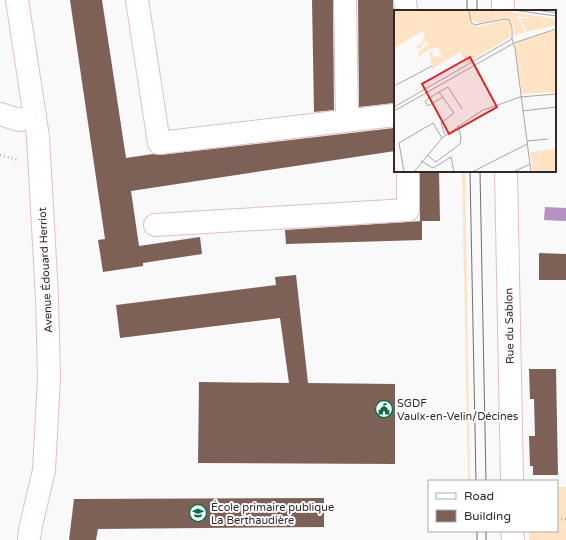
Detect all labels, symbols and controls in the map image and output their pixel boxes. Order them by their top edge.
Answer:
inset map [394,10,556,172]
street label: Avenue Édouard Herriot [35,207,55,333]
street label: Rue du Sablon [502,288,517,364]
place label: SGDF Vaulx-en-Velin/Décines [397,397,518,423]
public building icon: SGDF Vaulx-en-Velin/Décines [374,399,394,419]
legend [428,480,558,532]
text: Road [464,489,494,503]
place label: École primaire publique La Berthaudière [211,500,334,527]
school or university icon: École primaire publique La Berthaudière [188,503,208,523]
text: Building [464,509,511,523]

